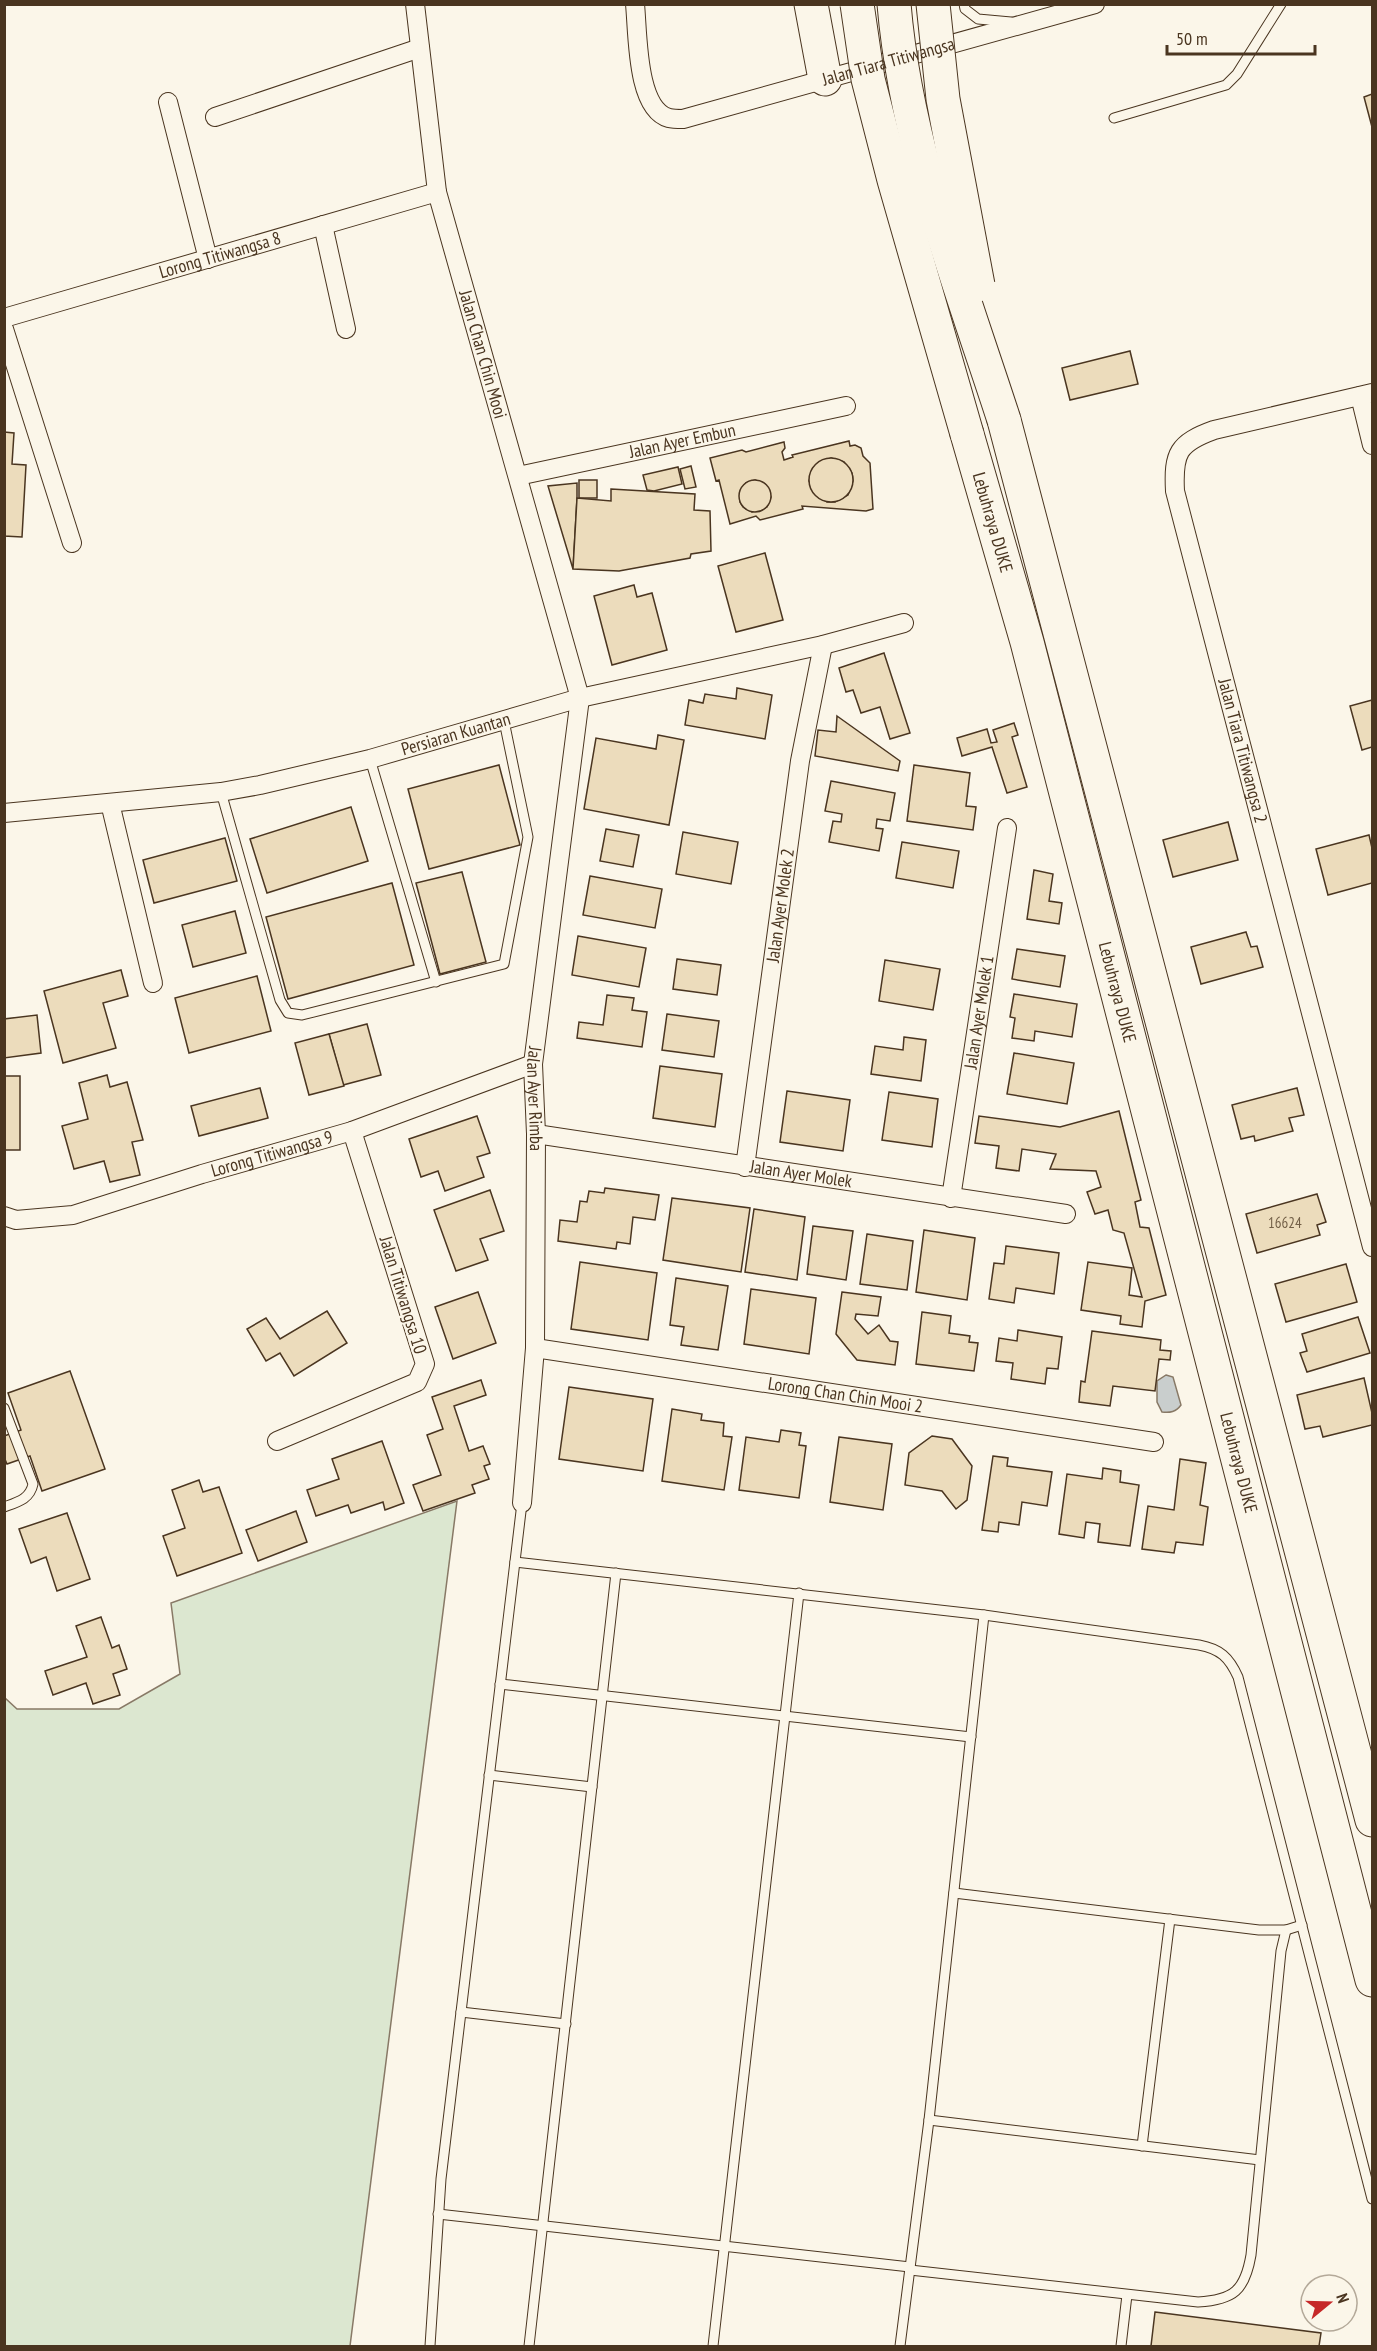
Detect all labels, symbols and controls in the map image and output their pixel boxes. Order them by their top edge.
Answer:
scale bar [1167,18,1316,56]
text: 50 m [1176,27,1208,50]
street label: Jalan Tiara Titiwangsa [818,32,957,91]
street label: Lorong Titiwangsa 8 [156,226,284,283]
street label: Jalan Chan Chin Mooi [454,286,512,421]
street label: Jalan Ayer Embun [626,418,737,463]
street label: Lebuhraya DUKE [968,470,1018,575]
street label: Jalan Tiara Titiwangsa 2 [1213,675,1273,825]
street label: Persiaran Kuantan [398,707,513,760]
street label: Jalan Ayer Molek 2 [761,847,799,965]
street label: Lebuhraya DUKE [1094,939,1142,1045]
street label: Jalan Ayer Molek 1 [959,954,999,1071]
street label: Jalan Ayer Rimba [522,1044,548,1151]
street label: Lorong Titiwangsa 9 [208,1125,335,1182]
street label: Jalan Ayer Molek [747,1154,854,1193]
house number: 16624 [1268,1213,1302,1232]
street label: Jalan Titiwangsa 10 [374,1232,432,1356]
street label: Lorong Chan Chin Mooi 2 [766,1372,925,1418]
street label: Lebuhraya DUKE [1215,1410,1263,1515]
north arrow [1299,2273,1359,2333]
text: N [1332,2291,1354,2305]

